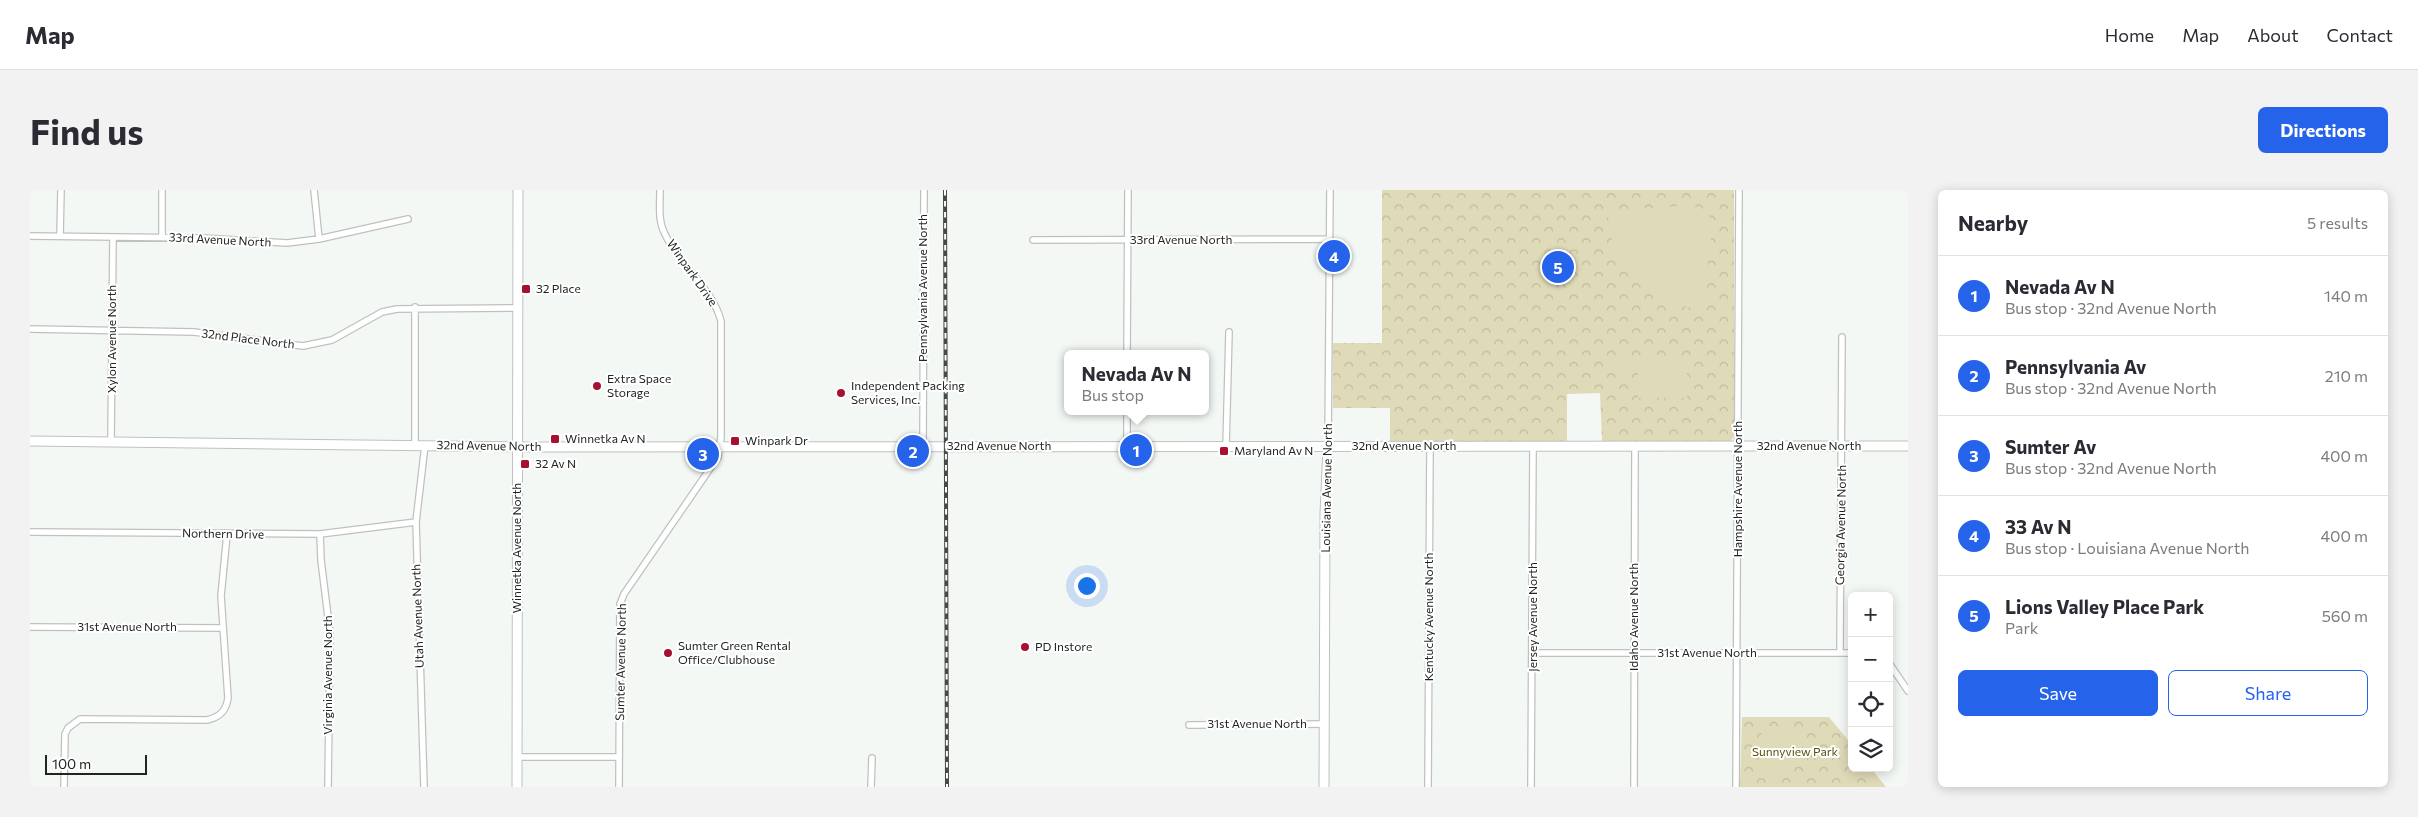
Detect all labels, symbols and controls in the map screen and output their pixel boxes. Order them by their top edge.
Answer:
text: Map [25,20,75,49]
text: Home [2105,24,2154,46]
text: Map [2182,24,2219,46]
text: About [2247,24,2299,46]
text: Contact [2327,24,2393,46]
button: Directions [2258,107,2388,153]
text: Find us [30,109,144,152]
text: Nearby [1958,210,2028,235]
text: 5 results [2307,213,2368,232]
street label: Pennsylvania Avenue North [915,214,929,362]
street label: 33rd Avenue North [168,229,272,249]
street label: 33rd Avenue North [1130,232,1232,246]
street label: Winpark Drive [665,236,721,308]
pin: 4 [1318,237,1350,275]
pin: 5 [1542,248,1574,286]
text: Nevada Av N [2005,275,2115,298]
place label: 32 Place [536,281,581,295]
marker: 32 Place [520,283,532,295]
street label: Xylon Avenue North [104,285,118,393]
text: 1 [1970,286,1978,305]
text: 140 m [2324,286,2368,305]
text: Bus stop · 32nd Avenue North [2005,298,2217,317]
street label: 32nd Place North [201,325,296,351]
popup [1064,350,1209,415]
text: Pennsylvania Av [2005,355,2146,378]
text: Nevada Av N [1082,362,1191,385]
text: 2 [1969,366,1979,385]
text: 210 m [2325,366,2368,385]
place label: Extra Space Storage [607,371,671,399]
place label: Independent Packing Services, Inc. [851,378,965,406]
text: Bus stop · 32nd Avenue North [2005,378,2217,397]
marker: Extra Space Storage [591,380,603,392]
text: Bus stop [1082,385,1144,404]
marker: Independent Packing Services, Inc. [835,387,847,399]
street label: Hampshire Avenue North [1730,421,1744,557]
street label: Louisiana Avenue North [1318,423,1334,553]
place label: Winnetka Av N [565,431,646,445]
pin: 1 [1120,431,1152,469]
pin: 2 [897,432,929,470]
marker: Winnetka Av N [549,433,561,445]
place label: Winpark Dr [745,433,808,447]
pin: 3 [687,435,719,473]
marker: Winpark Dr [729,435,741,447]
text: Sumter Av [2005,435,2096,458]
street label: 32nd Avenue North [437,437,541,453]
street label: 32nd Avenue North [947,438,1051,452]
street label: 32nd Avenue North [1352,438,1456,452]
street label: 32nd Avenue North [1757,438,1861,452]
place label: Maryland Av N [1234,443,1313,457]
marker: Maryland Av N [1218,445,1230,457]
text: 3 [1969,446,1979,465]
text: 400 m [2320,446,2368,465]
place label: 32 Av N [535,456,576,470]
marker: 32 Av N [519,458,531,470]
text: Bus stop · 32nd Avenue North [2005,458,2217,477]
street label: Georgia Avenue North [1832,465,1848,585]
street label: Winnetka Avenue North [509,483,523,613]
text: 33 Av N [2005,515,2072,538]
street label: Northern Drive [182,525,264,541]
text: 4 [1969,526,1979,545]
text: 400 m [2320,526,2368,545]
text: Bus stop · Louisiana Avenue North [2005,538,2250,557]
street label: Kentucky Avenue North [1421,553,1435,681]
street label: Jersey Avenue North [1525,562,1540,672]
street label: Idaho Avenue North [1626,563,1640,671]
street label: Utah Avenue North [408,564,426,668]
your location [1074,573,1100,599]
map controls [1848,592,1893,772]
button: + [1848,592,1893,637]
text: Lions Valley Place Park [2005,595,2204,618]
street label: Sumter Avenue North [612,603,628,721]
text: 5 [1969,606,1979,625]
text: 560 m [2322,606,2368,625]
street label: Virginia Avenue North [320,615,334,735]
text: Park [2005,618,2038,637]
street label: 31st Avenue North [77,619,177,633]
button: − [1848,637,1893,682]
place label: Sumter Green Rental Office/Clubhouse [678,638,791,666]
place label: PD Instore [1035,639,1092,653]
marker: PD Instore [1019,641,1031,653]
street label: 31st Avenue North [1657,645,1757,659]
marker: Sumter Green Rental Office/Clubhouse [662,647,674,659]
button: Save [1958,670,2158,716]
button: Share [2168,670,2368,716]
button: locate [1848,682,1893,727]
street label: 31st Avenue North [1207,716,1307,730]
button: layers [1848,727,1893,772]
park label: Sunnyview Park [1752,744,1838,758]
scale bar [45,752,148,775]
text: 100 m [52,755,91,772]

